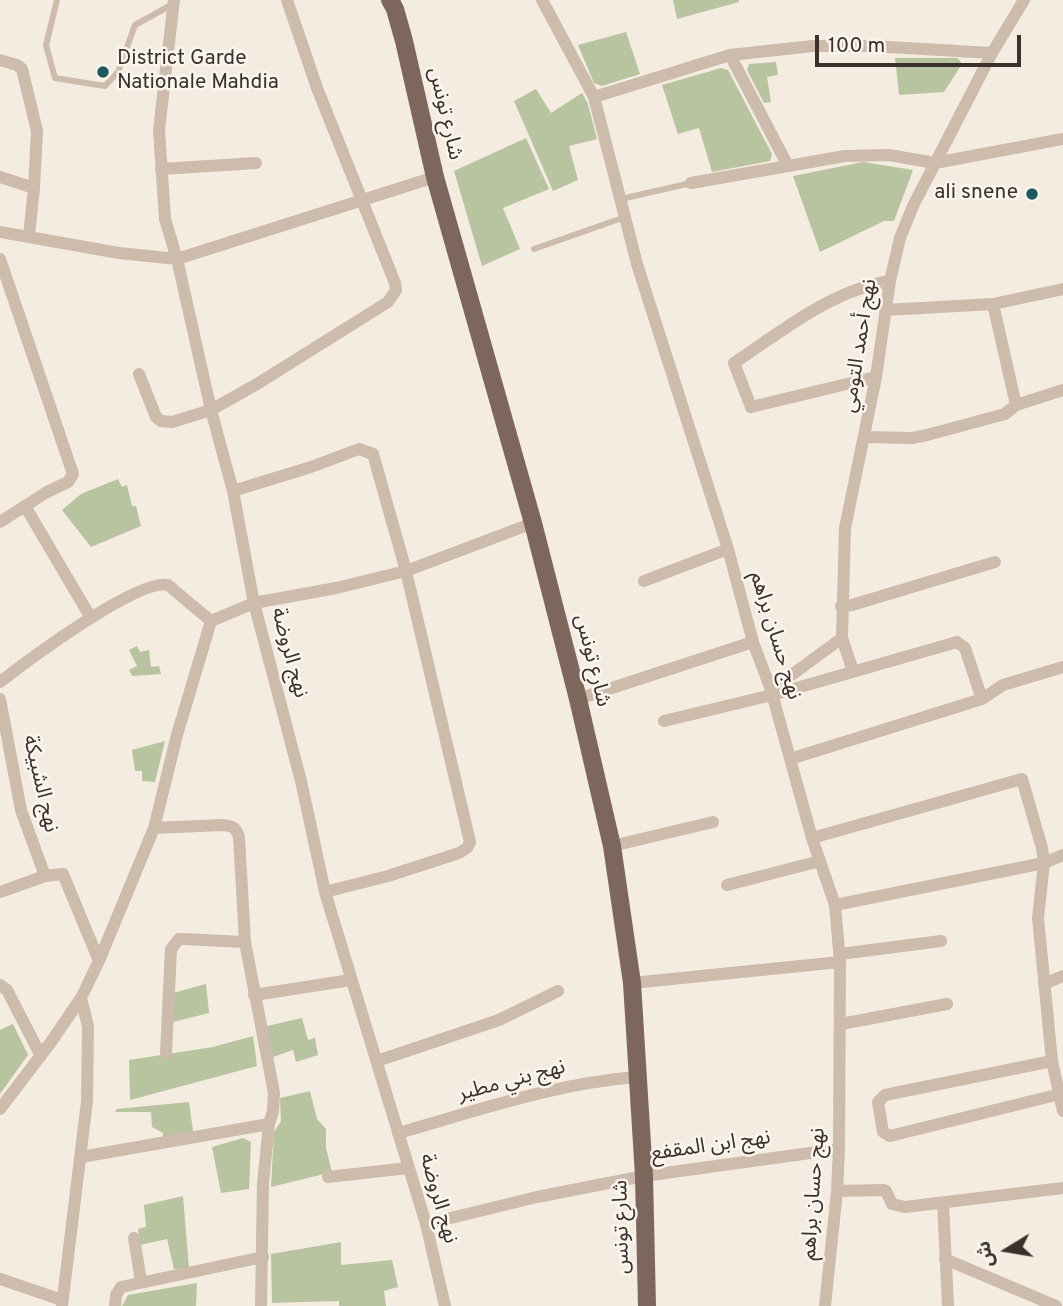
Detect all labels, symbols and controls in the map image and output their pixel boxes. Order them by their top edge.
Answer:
scale bar [818,21,1024,65]
text: 100 m [828,33,885,60]
place label: District Garde Nationale Mahdia [117,47,279,97]
marker: District Garde Nationale Mahdia [95,64,111,80]
street label: شارع تونس [421,65,467,163]
place label: ali snene [934,181,1018,207]
marker: ali snene [1024,186,1040,202]
street label: نهج أحمد التومي [838,277,884,415]
street label: نهج حسان براهم [743,569,805,703]
street label: نهج الروضة [264,605,312,701]
street label: شارع تونس [567,612,615,710]
street label: نهج الشبيكة [16,733,62,835]
street label: نهج بني مطير [456,1056,568,1108]
street label: نهج ابن المقفع [650,1126,772,1168]
street label: نهج حسان براهم [798,1127,832,1261]
street label: نهج الروضة [412,1151,462,1247]
street label: شارع تونس [610,1180,636,1274]
north arrow [972,1215,1042,1285]
text: ش [972,1239,1001,1269]

